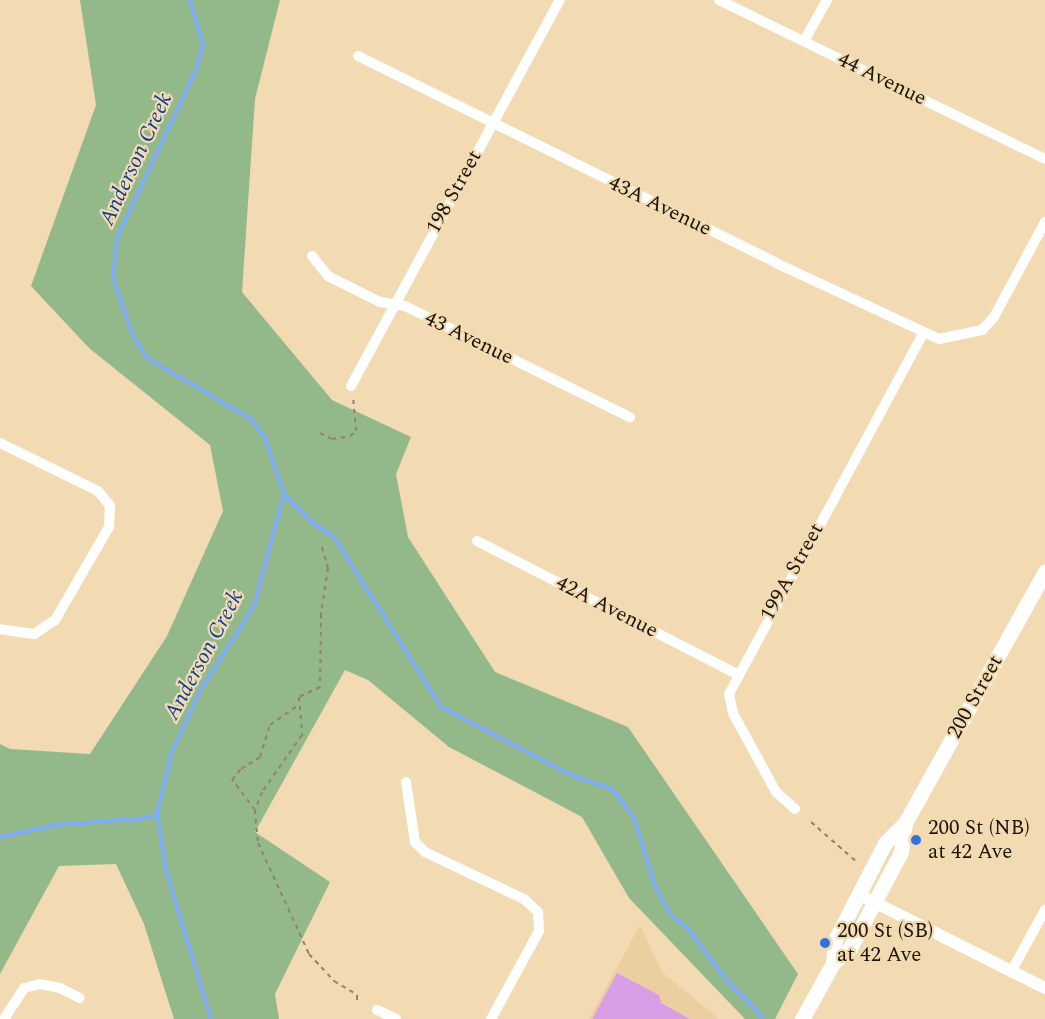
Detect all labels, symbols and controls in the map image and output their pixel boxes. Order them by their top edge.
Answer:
street label: 44 Avenue [834,47,930,111]
water label: Anderson Creek [94,89,178,229]
street label: 198 Street [421,146,487,238]
street label: 43A Avenue [604,170,716,242]
street label: 43 Avenue [421,306,517,370]
street label: 199A Street [755,519,829,625]
street label: 42A Avenue [552,571,662,643]
water label: Anderson Creek [159,586,249,724]
street label: 200 Street [942,651,1008,743]
place label: 200 St (NB) at 42 Ave [928,815,1030,865]
marker: 200 St (NB) at 42 Ave [909,833,923,847]
place label: 200 St (SB) at 42 Ave [837,918,933,968]
marker: 200 St (SB) at 42 Ave [818,936,832,950]

